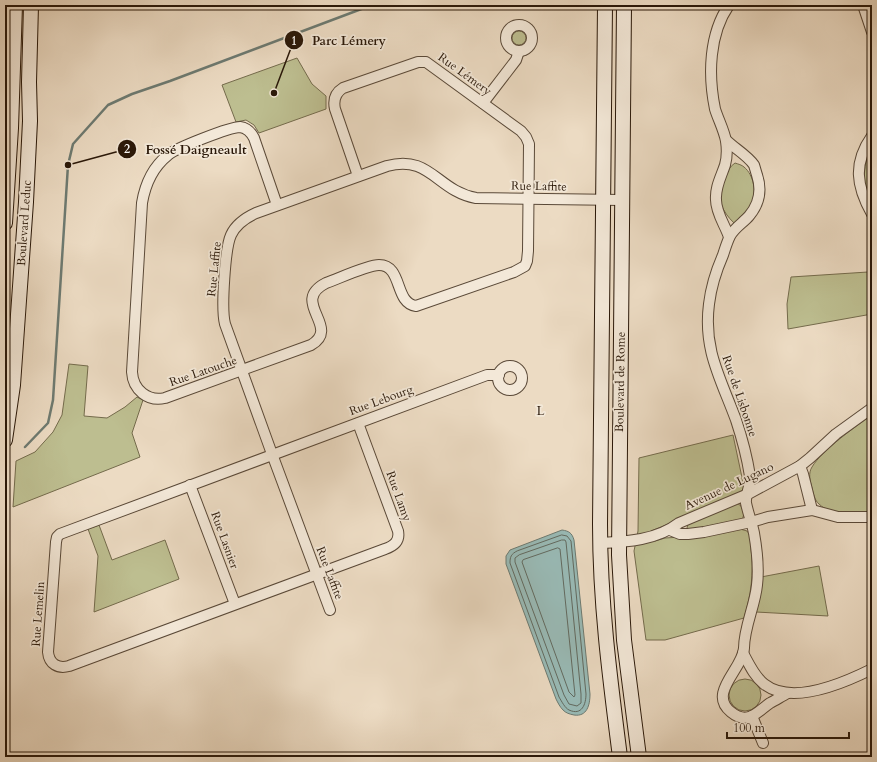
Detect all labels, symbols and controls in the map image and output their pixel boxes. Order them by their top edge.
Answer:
callout: Parc Lémery [284,28,394,53]
text: Parc Lémery [312,32,387,50]
text: 1 [291,33,297,49]
street label: Rue Lémery [435,49,496,99]
callout: Fossé Daigneault [117,136,255,161]
text: 2 [124,141,130,157]
text: Fossé Daigneault [145,141,247,159]
street label: Rue Laffite [511,178,567,194]
street label: Boulevard Leduc [13,179,35,267]
street label: Rue Laffite [203,241,225,297]
street label: Boulevard de Rome [611,332,629,432]
street label: Rue Latouche [167,352,239,390]
street label: Rue de Lisbonne [719,353,761,439]
street label: Rue Lebourg [347,381,415,419]
district label: L [537,402,545,420]
street label: Avenue de Lugano [682,458,776,514]
street label: Rue Lamy [383,469,416,524]
street label: Rue Lasnier [207,509,243,572]
street label: Rue Laffite [313,544,347,602]
street label: Rue Lemelin [28,581,48,647]
scale bar [727,714,849,740]
text: 100 m [733,720,766,736]

